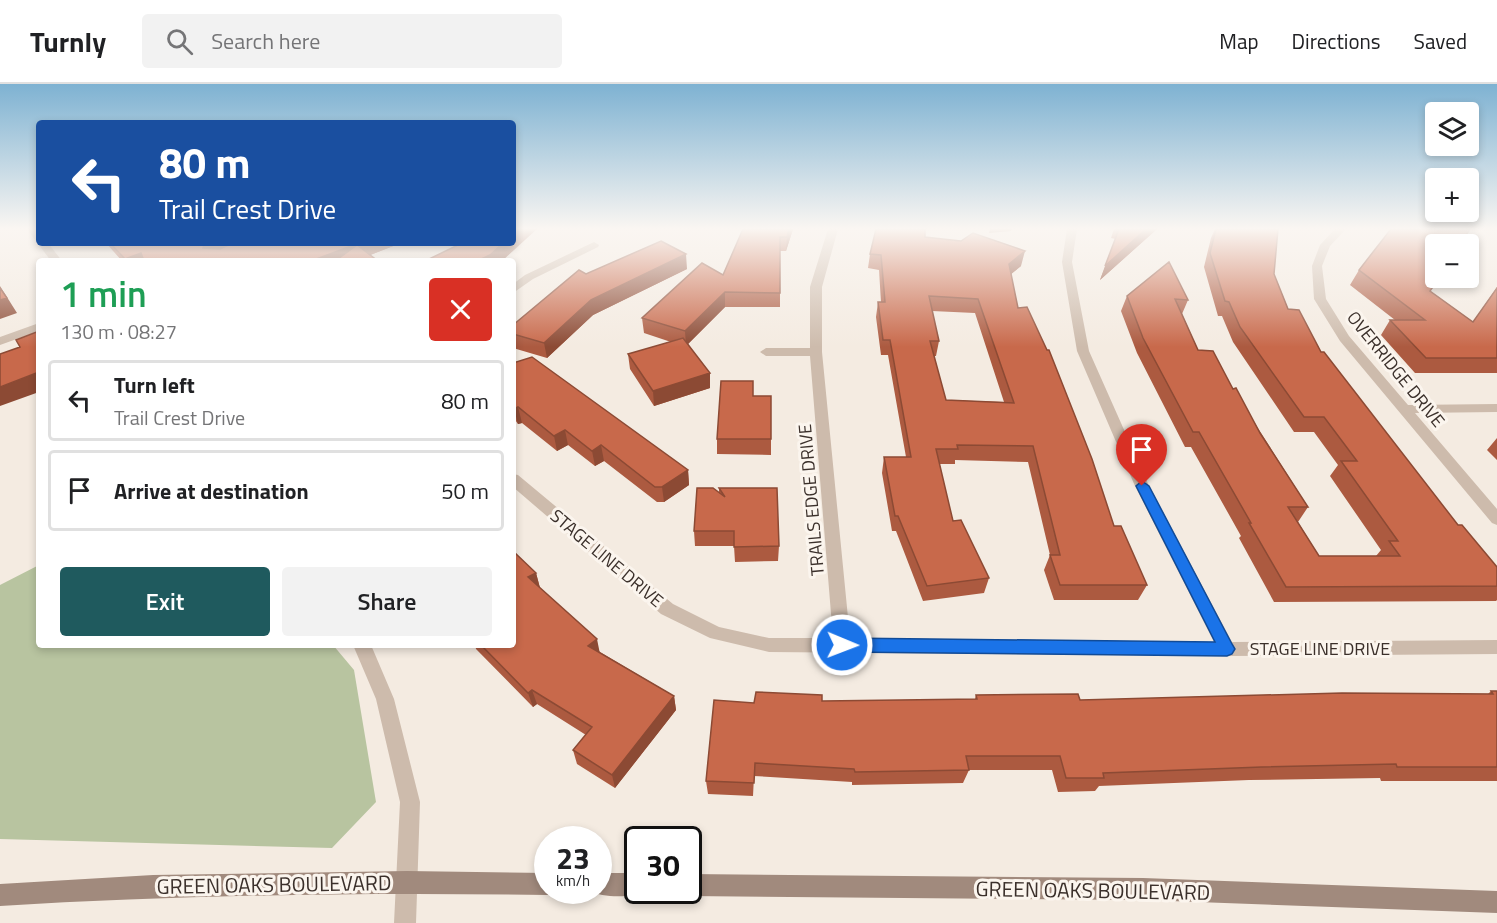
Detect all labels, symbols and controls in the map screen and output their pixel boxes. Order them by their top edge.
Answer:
search box [142,14,562,68]
text: Turnly [30,20,106,63]
text: Search here [211,24,320,58]
icon: search [163,25,196,58]
text: Map [1219,25,1259,57]
text: Directions [1292,25,1381,57]
text: Saved [1414,25,1467,57]
map controls [1425,102,1479,288]
button: layers [1425,102,1479,156]
text: 80 m [159,130,251,194]
icon: left [60,144,138,222]
button: + [1425,168,1479,222]
text: Trail Crest Drive [159,188,336,229]
button: − [1425,234,1479,288]
text: 1 min [60,266,147,321]
button: close [429,278,492,341]
street label: OVERRIDGE DRIVE [1341,305,1451,433]
text: 130 m · 08:27 [60,316,177,347]
text: Turn left [114,368,195,402]
icon: left [63,384,96,417]
text: 80 m [441,384,489,418]
text: Trail Crest Drive [114,402,245,433]
street label: TRAILS EDGE DRIVE [791,423,831,577]
pin [1116,424,1167,486]
icon: arrive [1125,433,1158,466]
icon: arrive [63,474,96,507]
text: Arrive at destination [114,474,309,508]
text: 50 m [441,474,489,508]
street label: STAGE LINE DRIVE [544,502,670,614]
button: Exit [60,567,270,636]
button: Share [282,567,492,636]
position arrow [810,613,874,677]
street label: STAGE LINE DRIVE [1250,635,1390,662]
speed limit sign: 30 [624,826,702,904]
text: 23 [556,835,590,881]
street label: GREEN OAKS BOULEVARD [156,866,392,902]
text: km/h [556,869,590,892]
street label: GREEN OAKS BOULEVARD [975,872,1211,908]

